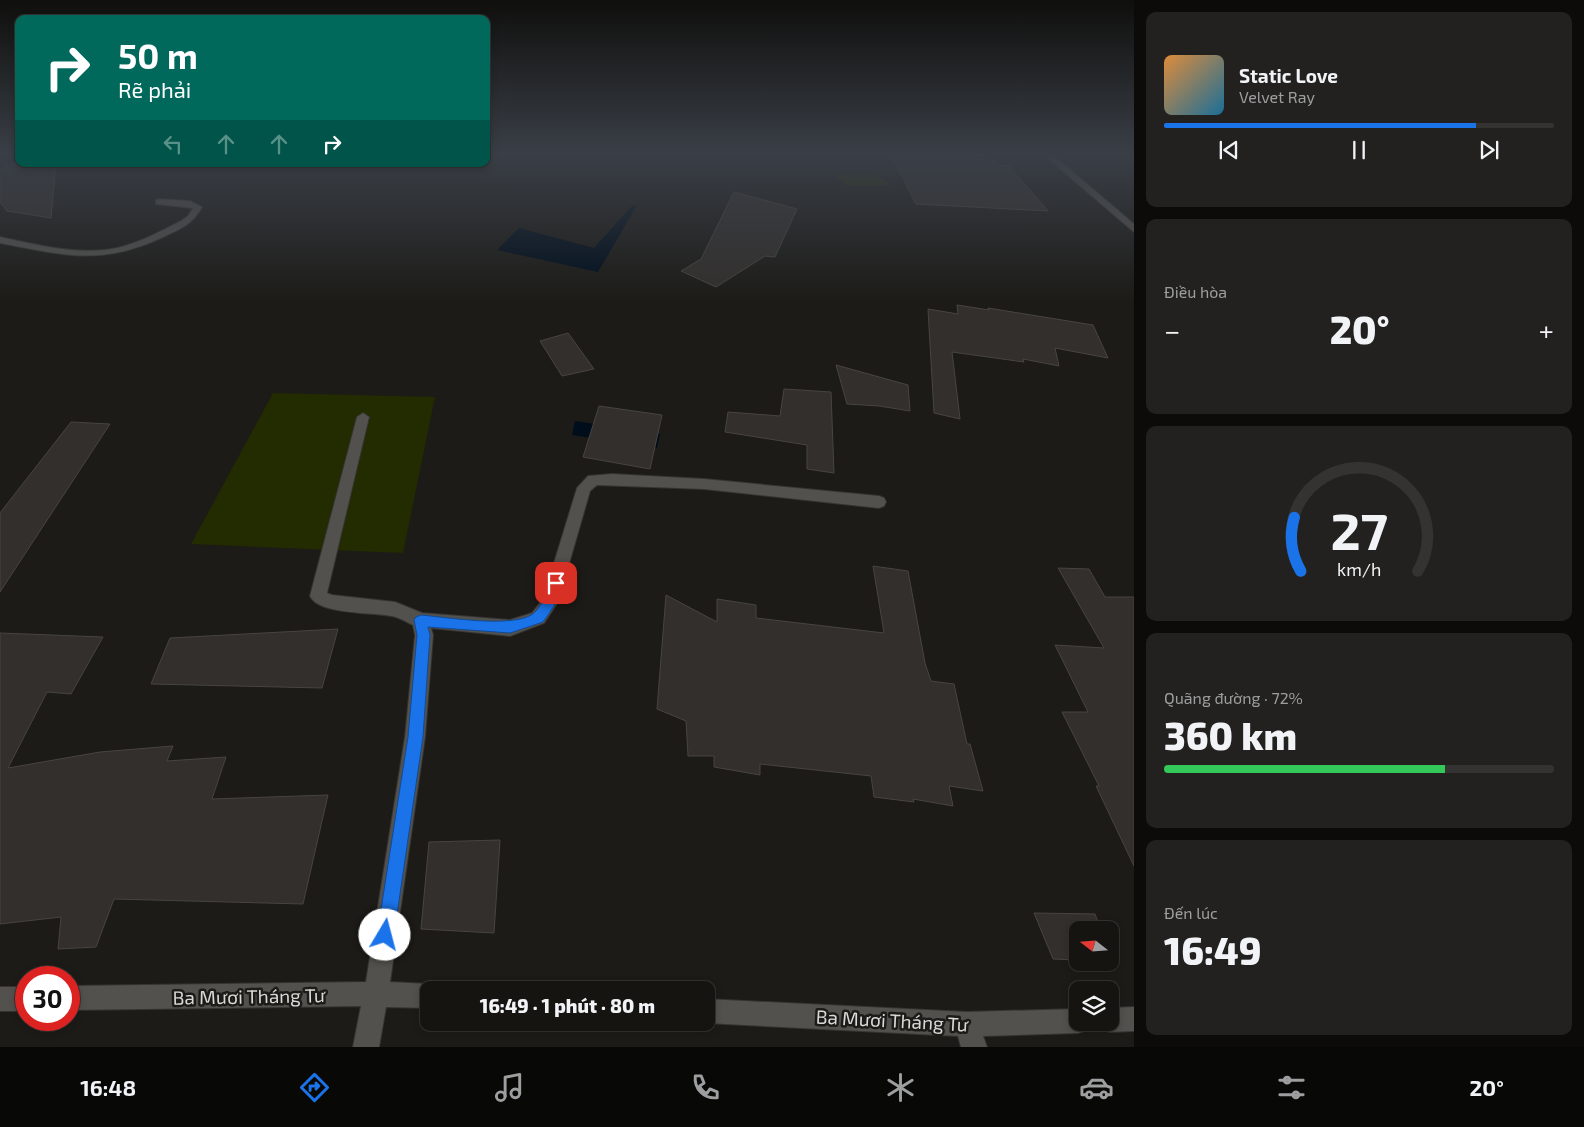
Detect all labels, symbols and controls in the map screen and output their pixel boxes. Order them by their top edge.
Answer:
text: 50 m [118,34,198,76]
icon: right [35,35,100,100]
text: Static Love [1239,64,1338,87]
text: Rẽ phải [118,76,191,102]
text: Velvet Ray [1239,87,1315,106]
icon: left [159,130,187,158]
icon: ahead [212,130,240,158]
icon: ahead [265,130,293,158]
icon: right [318,130,346,158]
icon: previous [1215,136,1243,164]
icon: pause [1345,136,1373,164]
icon: next [1475,136,1503,164]
text: Điều hòa [1164,282,1227,301]
text: 20° [1330,306,1389,352]
text: − [1164,313,1180,347]
text: + [1539,313,1554,347]
text: 27 [1330,498,1388,560]
text: km/h [1337,558,1381,580]
pin [535,562,577,604]
icon: arrive [542,569,570,597]
text: Quãng đường · 72% [1164,688,1303,707]
text: 360 km [1164,712,1297,758]
text: Đến lúc [1164,903,1218,922]
position arrow [358,908,410,960]
north arrow [1069,921,1119,971]
map controls [1069,921,1119,1031]
text: 16:49 [1164,927,1262,973]
speed limit sign: 30 [15,966,80,1031]
button: layers [1069,981,1119,1031]
street label: Ba Mươi Tháng Tư [173,983,326,1009]
text: 16:49 · 1 phút · 80 m [480,994,655,1017]
street label: Ba Mươi Tháng Tư [815,1005,969,1036]
icon: directions [297,1070,332,1105]
icon: music [492,1070,527,1105]
icon: phone [688,1070,723,1105]
icon: climate [883,1070,918,1105]
icon: car [1079,1070,1114,1105]
icon: filters [1274,1070,1309,1105]
text: 16:48 [80,1074,136,1100]
text: 20° [1469,1074,1504,1100]

